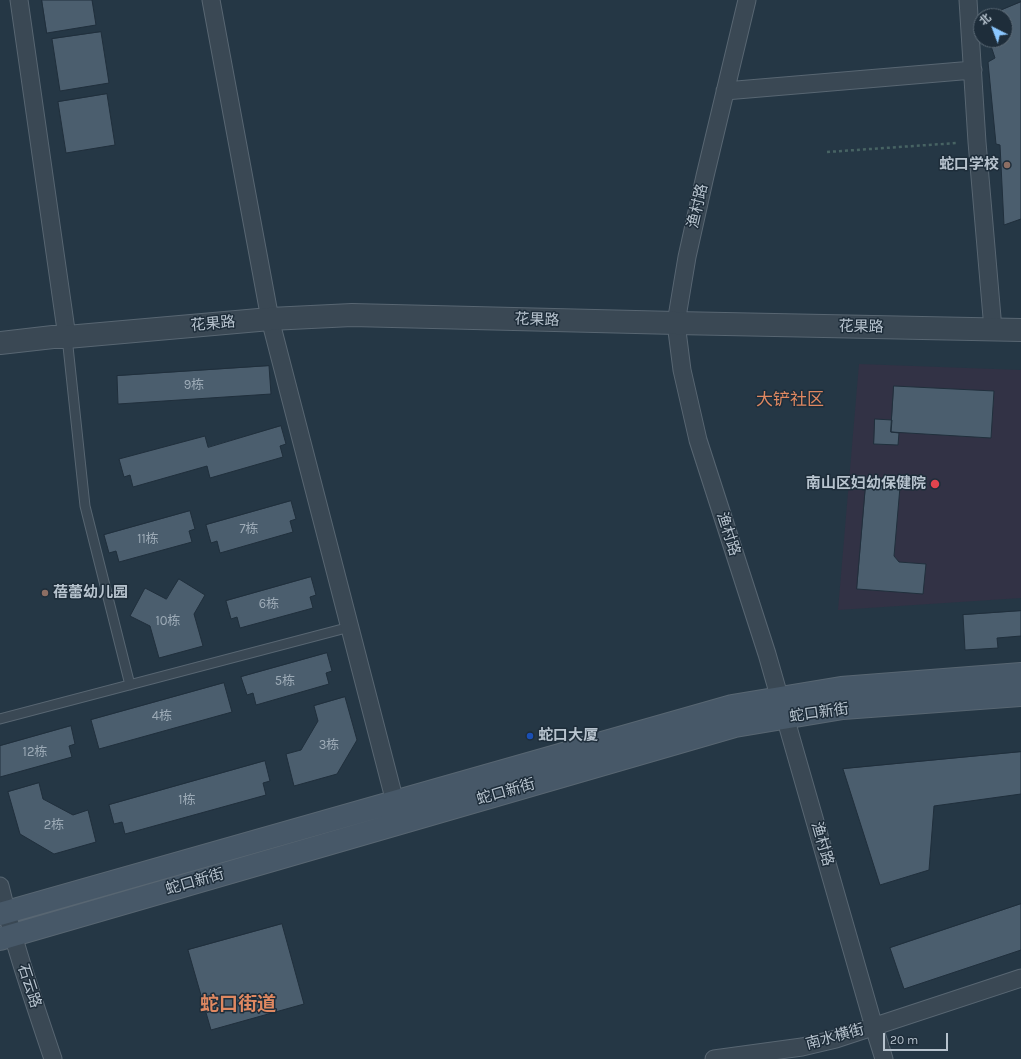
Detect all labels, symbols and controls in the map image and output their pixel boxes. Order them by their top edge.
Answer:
north arrow [973,8,1013,48]
text: 北 [977,11,994,28]
place label: 蛇口学校 [939,156,999,174]
marker: 蛇口学校 [1002,160,1012,170]
street label: 渔村路 [684,182,712,230]
street label: 花果路 [514,310,560,330]
street label: 花果路 [190,313,236,335]
street label: 花果路 [838,318,884,336]
house number: 9栋 [184,377,204,393]
district label: 大铲社区 [756,390,824,410]
place label: 南山区妇幼保健院 [806,475,926,493]
marker: 南山区妇幼保健院 [929,478,941,490]
street label: 渔村路 [712,510,744,558]
house number: 7栋 [239,521,259,537]
house number: 11栋 [137,531,159,547]
place label: 蓓蕾幼儿园 [53,584,128,602]
marker: 蓓蕾幼儿园 [40,588,50,598]
house number: 6栋 [259,596,279,612]
house number: 10栋 [155,613,181,629]
house number: 5栋 [275,673,295,689]
street label: 蛇口新街 [788,700,850,726]
house number: 4栋 [152,708,172,724]
place label: 蛇口大厦 [538,727,598,745]
marker: 蛇口大厦 [525,731,535,741]
house number: 3栋 [319,737,339,753]
house number: 12栋 [23,744,47,760]
street label: 蛇口新街 [475,775,537,809]
house number: 1栋 [178,792,196,808]
house number: 2栋 [44,817,64,833]
street label: 渔村路 [807,820,837,868]
street label: 蛇口新街 [164,865,226,899]
street label: 石云路 [13,962,45,1010]
district label: 蛇口街道 [200,994,276,1016]
street label: 南水横街 [804,1021,866,1053]
scale bar [885,1025,950,1051]
text: 20 m [890,1033,918,1047]

